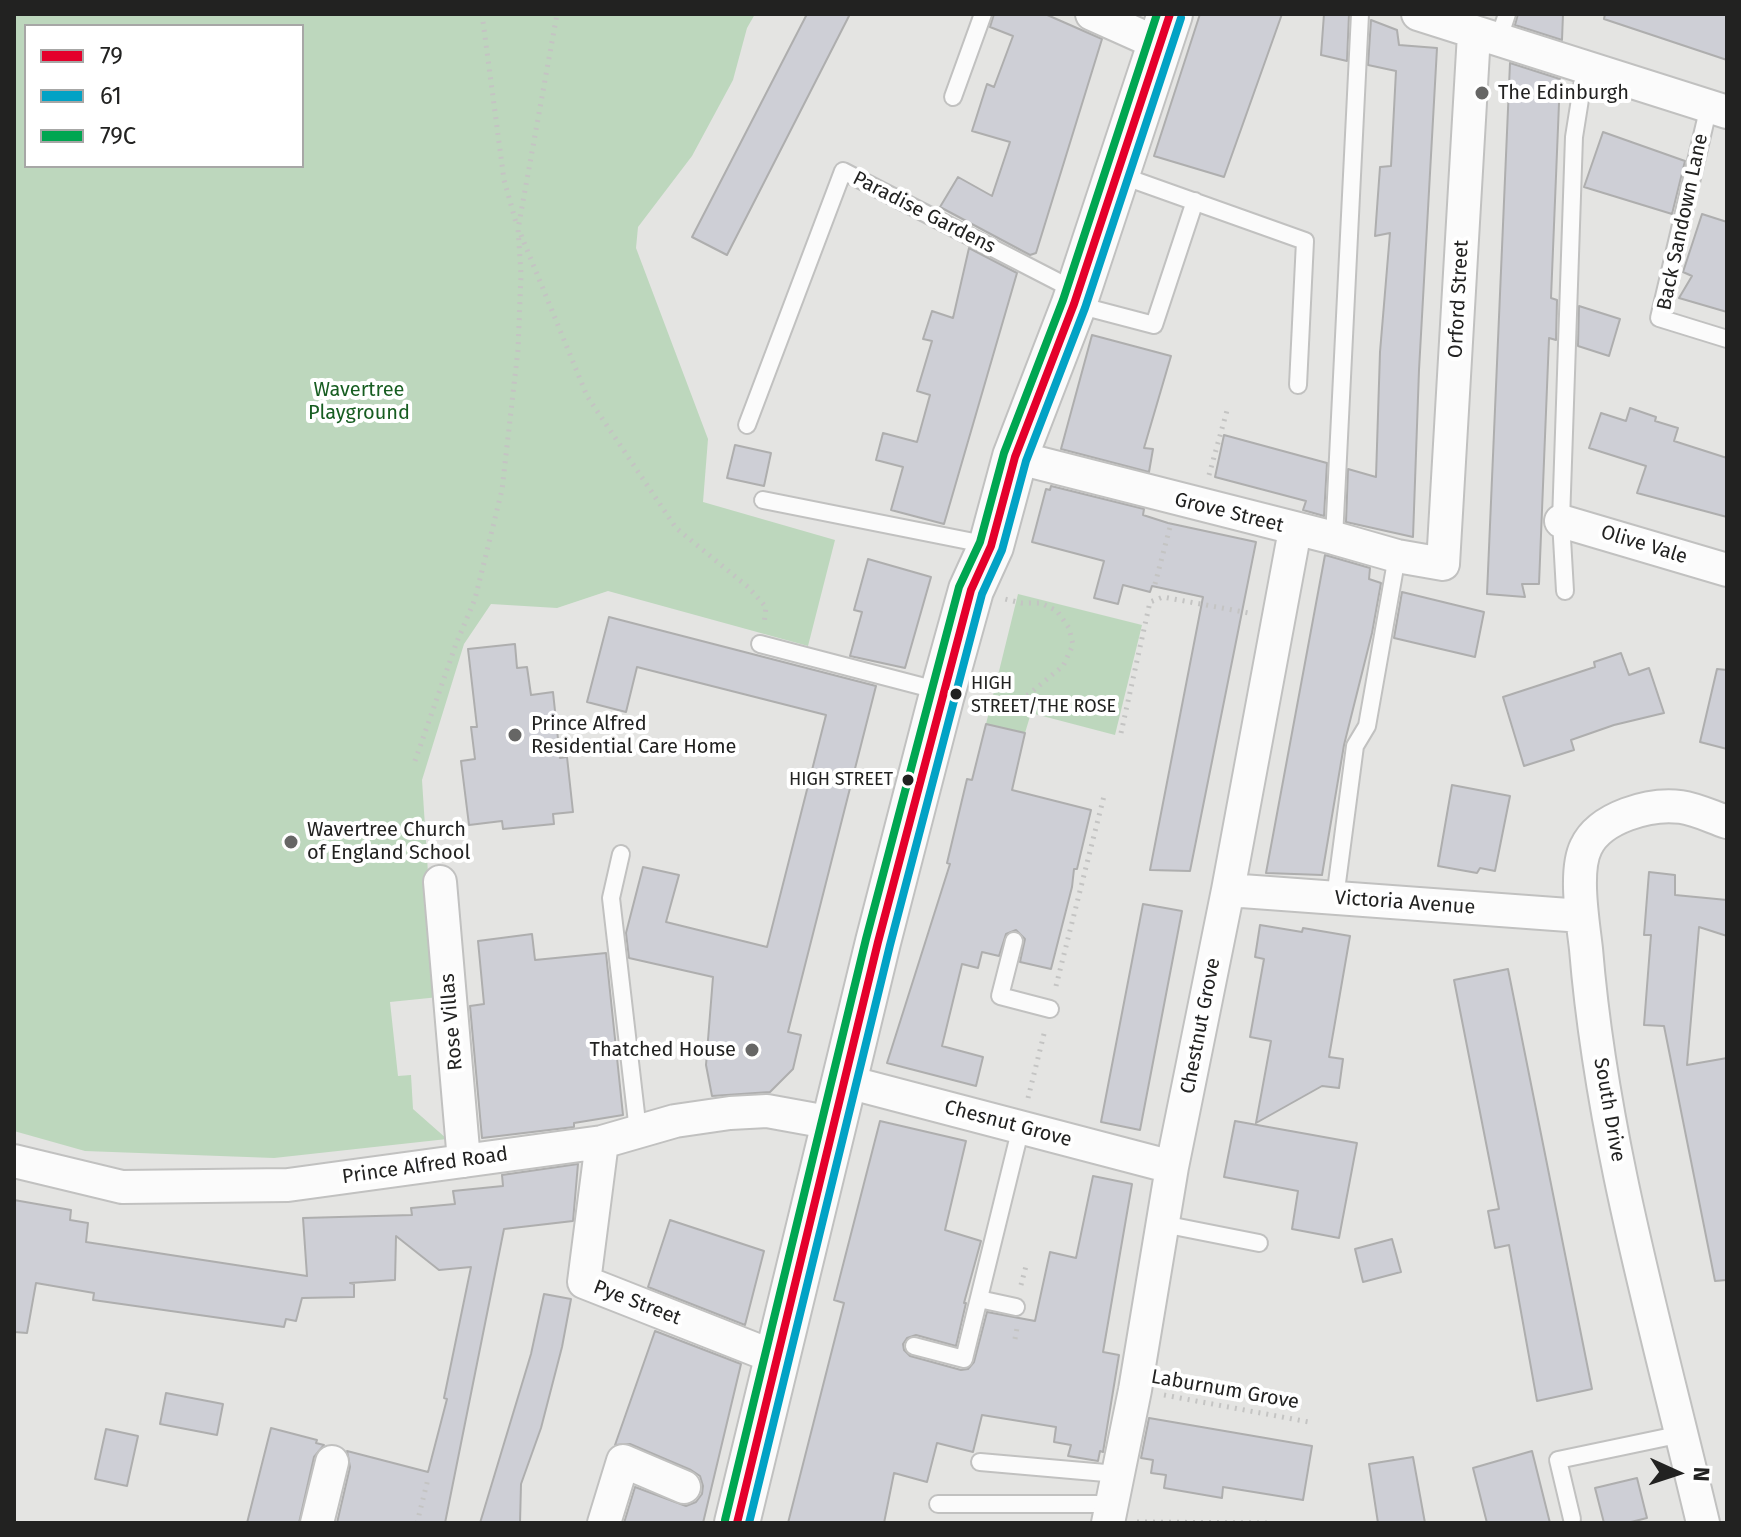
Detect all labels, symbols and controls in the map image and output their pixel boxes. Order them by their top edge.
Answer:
legend [24,24,304,168]
text: 79 [100,42,123,70]
place label: The Edinburgh [1498,81,1629,105]
text: 61 [100,82,122,110]
marker: The Edinburgh [1473,84,1491,102]
text: 79C [100,122,136,150]
street label: Back Sandown Lane [1653,132,1713,312]
street label: Paradise Gardens [849,167,999,259]
street label: Orford Street [1444,239,1474,359]
park label: Wavertree Playground [308,378,410,425]
street label: Grove Street [1172,488,1286,538]
street label: Olive Vale [1598,521,1690,569]
place label: HIGH STREET/THE ROSE [971,673,1116,716]
marker: HIGH STREET/THE ROSE [948,686,964,702]
place label: Prince Alfred Residential Care Home [531,712,736,759]
marker: Prince Alfred Residential Care Home [506,726,524,744]
place label: HIGH STREET [789,769,893,791]
marker: HIGH STREET [900,772,916,788]
place label: Wavertree Church of England School [307,818,470,865]
marker: Wavertree Church of England School [282,833,300,851]
street label: Victoria Avenue [1334,886,1476,920]
street label: Chestnut Grove [1176,956,1226,1096]
street label: Rose Villas [436,972,468,1072]
place label: Thatched House [590,1038,736,1062]
marker: Thatched House [743,1041,761,1059]
street label: South Drive [1588,1056,1630,1164]
street label: Chesnut Grove [942,1095,1074,1153]
street label: Prince Alfred Road [341,1142,509,1190]
street label: Pye Street [590,1275,684,1331]
street label: Laburnum Grove [1149,1365,1301,1415]
north arrow [1637,1433,1717,1513]
text: N [1688,1466,1715,1482]

